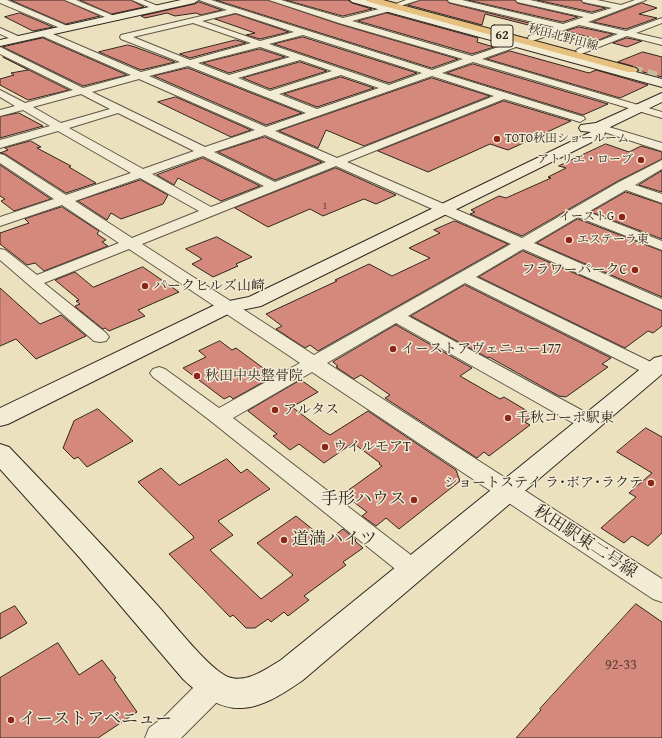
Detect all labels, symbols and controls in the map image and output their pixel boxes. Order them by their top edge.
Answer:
street label: 秋田北野田線 [526,22,600,54]
road number: 62 [491,25,513,47]
place label: TOTO秋田ショールーム [505,132,629,146]
marker: TOTO秋田ショールーム [492,134,502,144]
place label: アトリエ・ローブ [537,153,633,167]
marker: アトリエ・ローブ [636,155,646,165]
house number: 1 [323,200,327,212]
place label: イーストG [559,210,614,224]
marker: イーストG [617,212,627,222]
place label: エステーラ東 [577,233,649,247]
marker: エステーラ東 [564,235,574,245]
place label: フラワーパークC [521,262,627,278]
marker: フラワーパークC [630,265,640,275]
place label: パークヒルズ山崎 [153,278,265,294]
marker: パークヒルズ山崎 [140,281,150,291]
place label: イーストアヴェニュー177 [401,341,561,357]
marker: イーストアヴェニュー177 [388,344,398,354]
place label: 秋田中央整骨院 [205,368,303,384]
marker: 秋田中央整骨院 [192,371,202,381]
place label: アルタス [283,402,339,418]
marker: アルタス [270,405,280,415]
place label: 千秋コーポ駅東 [516,410,614,426]
marker: 千秋コーポ駅東 [503,413,513,423]
place label: ウイルモアT [333,439,411,455]
marker: ウイルモアT [320,442,330,452]
place label: ショートステイ ラ･ボア･ラクテ [444,475,643,491]
marker: ショートステイ ラ･ボア･ラクテ [646,478,656,488]
place label: 手形ハウス [321,490,406,510]
marker: 手形ハウス [409,495,419,505]
street label: 秋田駅東二号線 [530,501,640,583]
place label: 道満ハイツ [292,530,377,550]
marker: 道満ハイツ [279,535,289,545]
house number: 92-33 [605,657,637,673]
place label: イーストアベニュー [19,710,172,730]
marker: イーストアベニュー [6,715,16,725]

